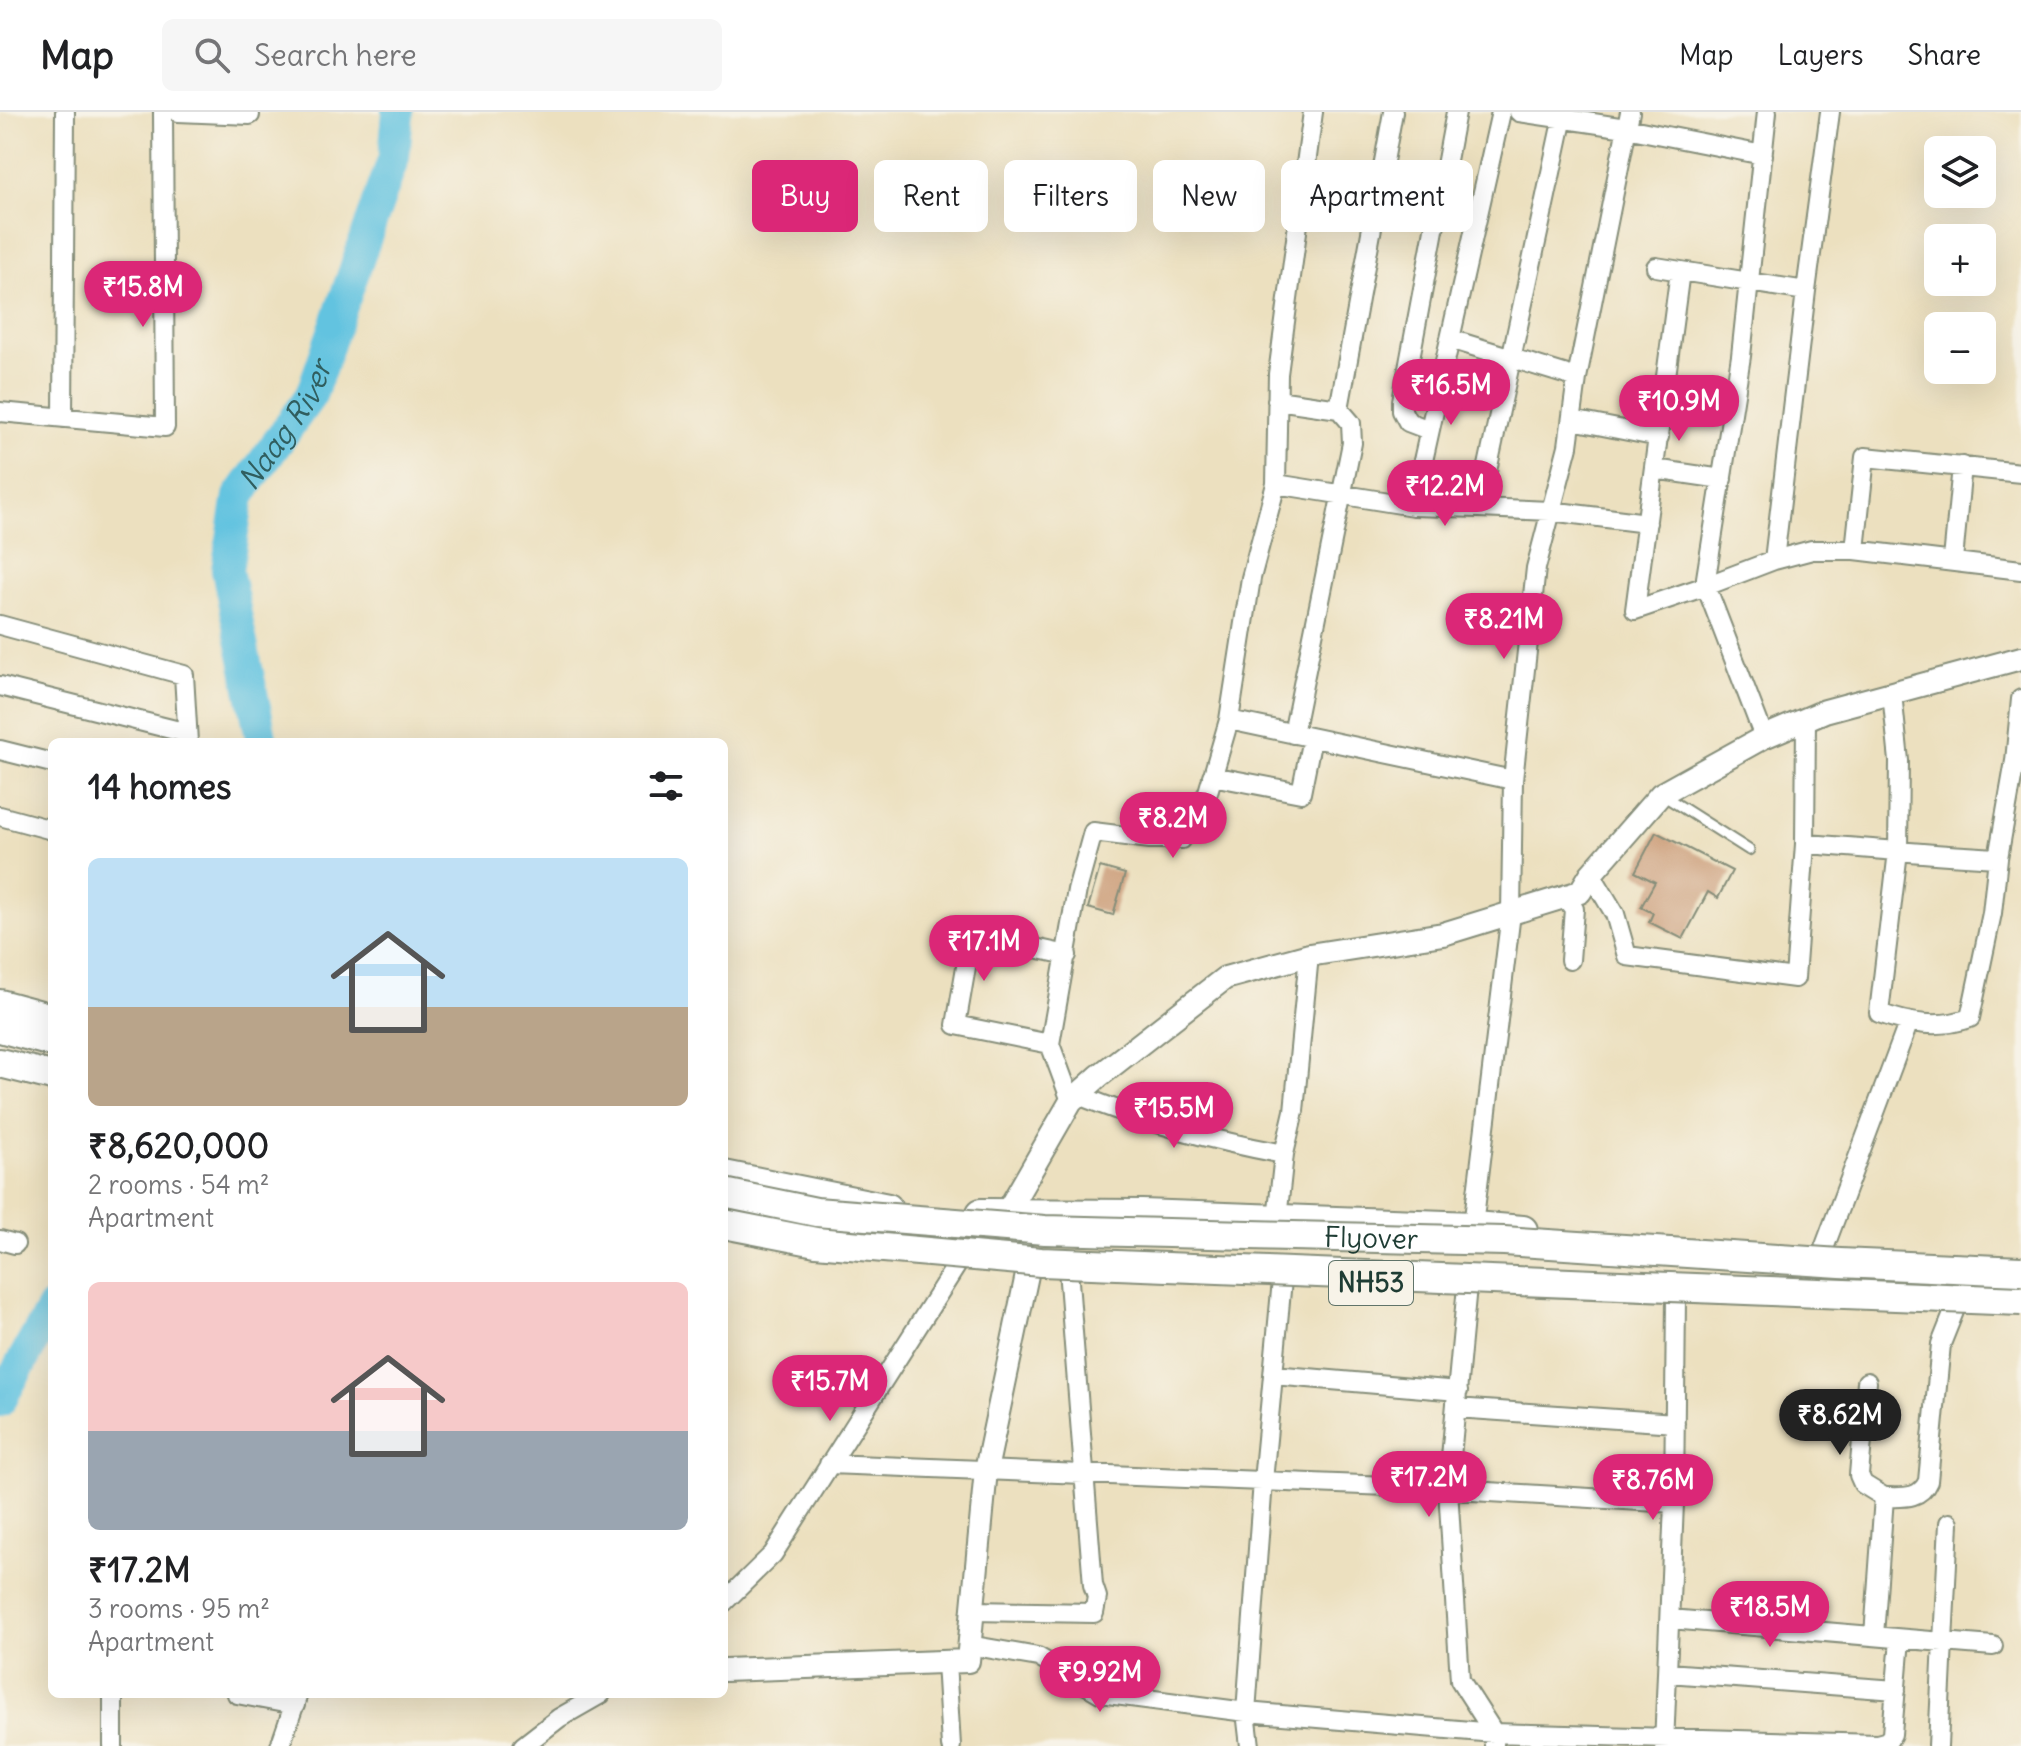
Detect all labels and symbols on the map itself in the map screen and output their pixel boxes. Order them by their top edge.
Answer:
pin: ₹15.8M [78,261,208,329]
water label: Naag River [230,352,341,497]
pin: ₹16.5M [1386,359,1516,427]
pin: ₹10.9M [1614,375,1744,443]
pin: ₹12.2M [1380,460,1510,528]
pin: ₹8.21M [1439,593,1569,661]
pin: ₹8.2M [1117,792,1229,860]
pin: ₹17.1M [919,915,1049,983]
pin: ₹15.5M [1109,1082,1239,1150]
street label: Flyover [1324,1219,1419,1257]
road number: NH53 [1329,1261,1413,1305]
pin: ₹15.7M [765,1355,895,1423]
pin: ₹8.62M [1775,1389,1905,1457]
pin: ₹17.2M [1364,1451,1494,1519]
pin: ₹8.76M [1588,1454,1718,1522]
pin: ₹18.5M [1705,1581,1835,1649]
pin: ₹9.92M [1035,1646,1165,1714]

